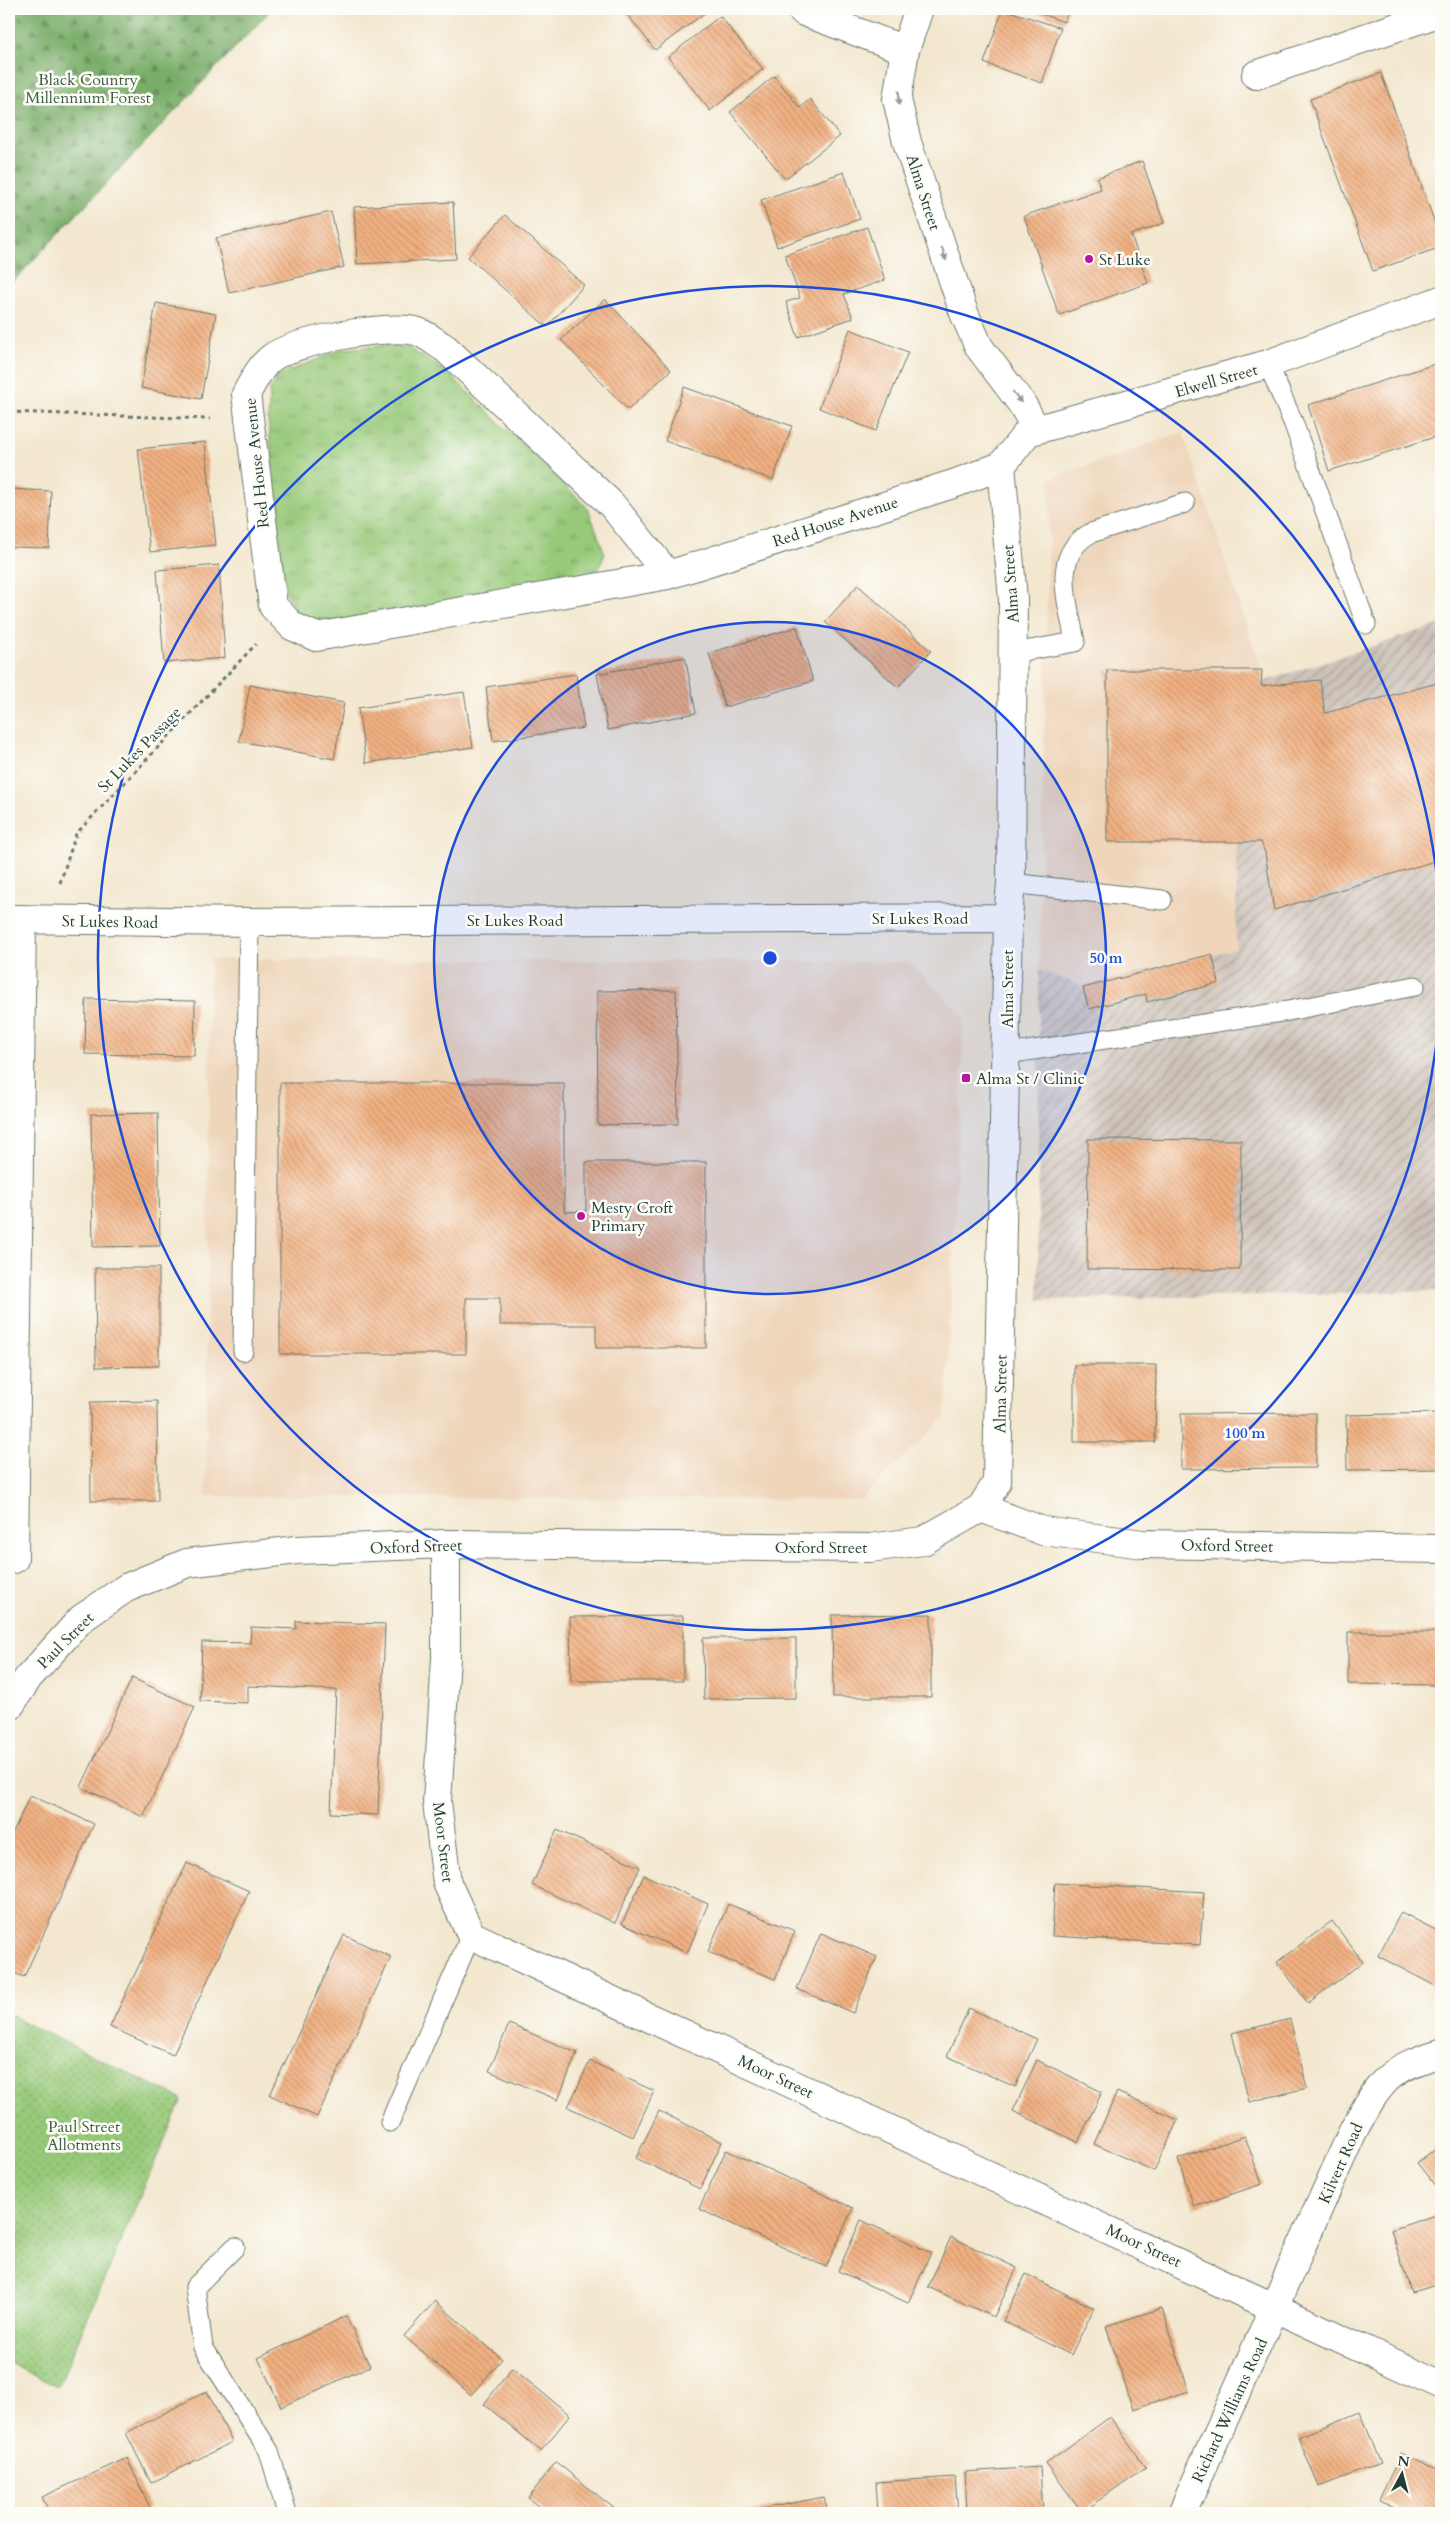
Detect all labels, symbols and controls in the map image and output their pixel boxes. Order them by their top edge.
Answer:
park label: Black Country Millennium Forest [25,69,151,109]
one-way arrow [895,91,903,107]
street label: Alma Street [900,151,946,233]
one-way arrow [941,247,949,262]
place label: St Luke [1099,249,1151,271]
marker: St Luke [1083,253,1095,265]
street label: Elwell Street [1172,359,1260,403]
one-way arrow [1012,390,1022,404]
street label: Red House Avenue [239,397,275,529]
street label: Red House Avenue [770,491,901,553]
street label: Alma Street [997,544,1025,624]
street label: St Lukes Passage [93,702,186,797]
street label: St Lukes Road [872,908,969,930]
street label: St Lukes Road [62,910,159,934]
street label: St Lukes Road [467,910,564,932]
text: 50 m [1089,948,1123,968]
centre of rings [761,949,779,967]
street label: Alma Street [997,950,1019,1028]
place label: Alma St / Clinic [976,1068,1085,1090]
marker: Alma St / Clinic [960,1072,972,1084]
place label: Mesty Croft Primary [591,1197,673,1237]
marker: Mesty Croft Primary [575,1210,587,1222]
street label: Alma Street [989,1354,1013,1434]
text: 100 m [1225,1423,1266,1443]
street label: Oxford Street [369,1534,463,1560]
street label: Oxford Street [1181,1534,1273,1558]
street label: Oxford Street [775,1537,867,1559]
street label: Paul Street [32,1607,99,1674]
street label: Moor Street [427,1801,459,1884]
street label: Moor Street [734,2050,817,2104]
park label: Paul Street Allotments [47,2116,121,2156]
street label: Kilvert Road [1313,2119,1369,2207]
street label: Moor Street [1102,2219,1185,2273]
street label: Richard Williams Road [1187,2334,1273,2486]
north arrow [1378,2450,1428,2500]
text: N [1396,2451,1411,2472]

